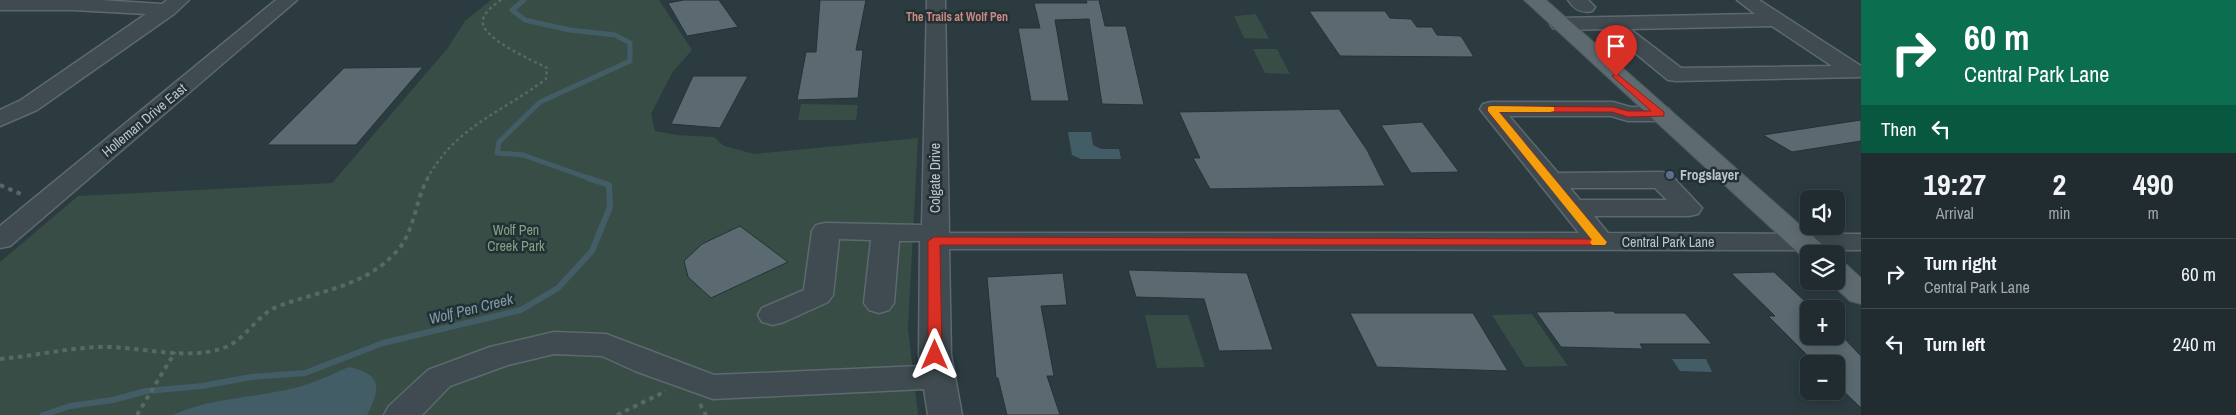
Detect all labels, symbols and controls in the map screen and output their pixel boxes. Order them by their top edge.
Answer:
district label: The Trails at Wolf Pen [906,9,1008,25]
text: 60 m [1964,14,2029,61]
icon: right [1881,20,1946,85]
pin [1595,25,1637,76]
icon: arrive [1602,32,1630,60]
text: Central Park Lane [1964,59,2109,89]
street label: Holleman Drive East [98,79,190,161]
icon: left [1927,115,1955,143]
text: Then [1881,116,1917,142]
street label: Colgate Drive [926,143,944,213]
text: 19:27 [1923,164,1986,204]
text: 2 [2053,164,2066,204]
text: 490 [2133,164,2174,204]
place label: Frogslayer [1680,166,1739,184]
marker: Frogslayer [1664,169,1676,181]
map controls [1800,190,1845,400]
button: sound [1800,190,1845,235]
text: Arrival [1936,202,1974,224]
text: min [2048,202,2070,224]
text: m [2148,202,2159,224]
park label: Wolf Pen Creek Park [487,221,545,255]
street label: Central Park Lane [1622,233,1714,251]
button: layers [1800,245,1845,290]
text: Turn right [1924,250,1996,276]
icon: right [1881,260,1909,288]
text: 60 m [2181,261,2216,287]
text: Central Park Lane [1924,276,2030,298]
water label: Wolf Pen Creek [427,288,516,329]
button: + [1800,300,1845,345]
position arrow [908,328,960,380]
icon: left [1881,330,1909,358]
text: Turn left [1924,331,1985,357]
text: 240 m [2173,331,2216,357]
button: − [1800,355,1845,400]

